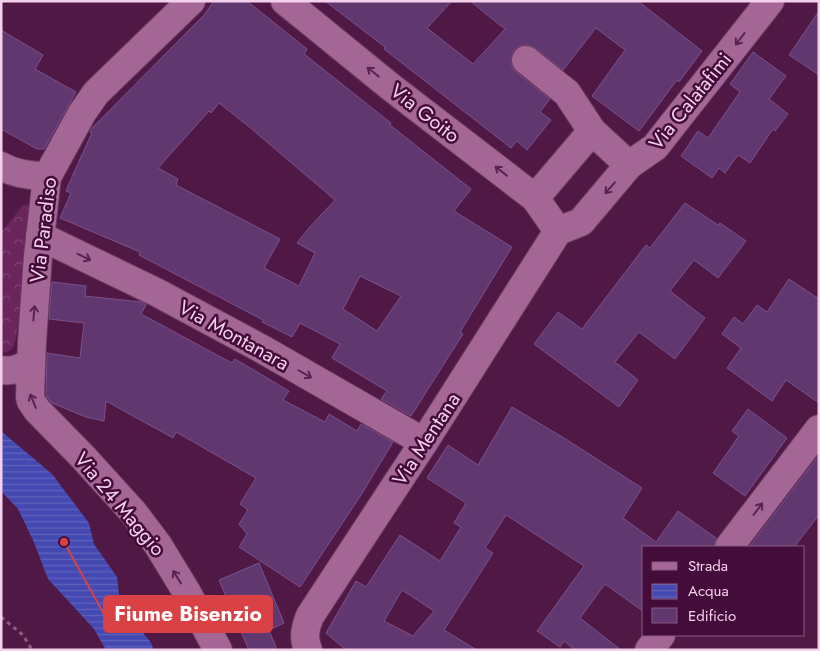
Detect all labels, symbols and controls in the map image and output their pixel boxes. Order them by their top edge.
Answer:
one-way arrow [734,33,745,46]
street label: Via Calatafimi [642,46,739,156]
one-way arrow [366,66,379,77]
street label: Via Goito [384,77,466,150]
one-way arrow [495,166,508,177]
street label: Via Paradiso [23,176,64,284]
one-way arrow [605,181,616,194]
one-way arrow [76,253,91,262]
street label: Via Montanara [173,293,294,378]
one-way arrow [29,306,39,322]
one-way arrow [297,369,312,379]
street label: Via Mentana [386,387,467,491]
one-way arrow [28,394,37,409]
street label: Via 24 Maggio [67,446,172,563]
one-way arrow [753,503,764,516]
legend [642,546,805,636]
text: Strada [688,555,728,577]
one-way arrow [172,570,182,584]
text: Acqua [688,580,729,602]
callout: Fiume Bisenzio [104,596,272,632]
text: Fiume Bisenzio [114,599,262,629]
text: Edificio [688,605,736,627]

